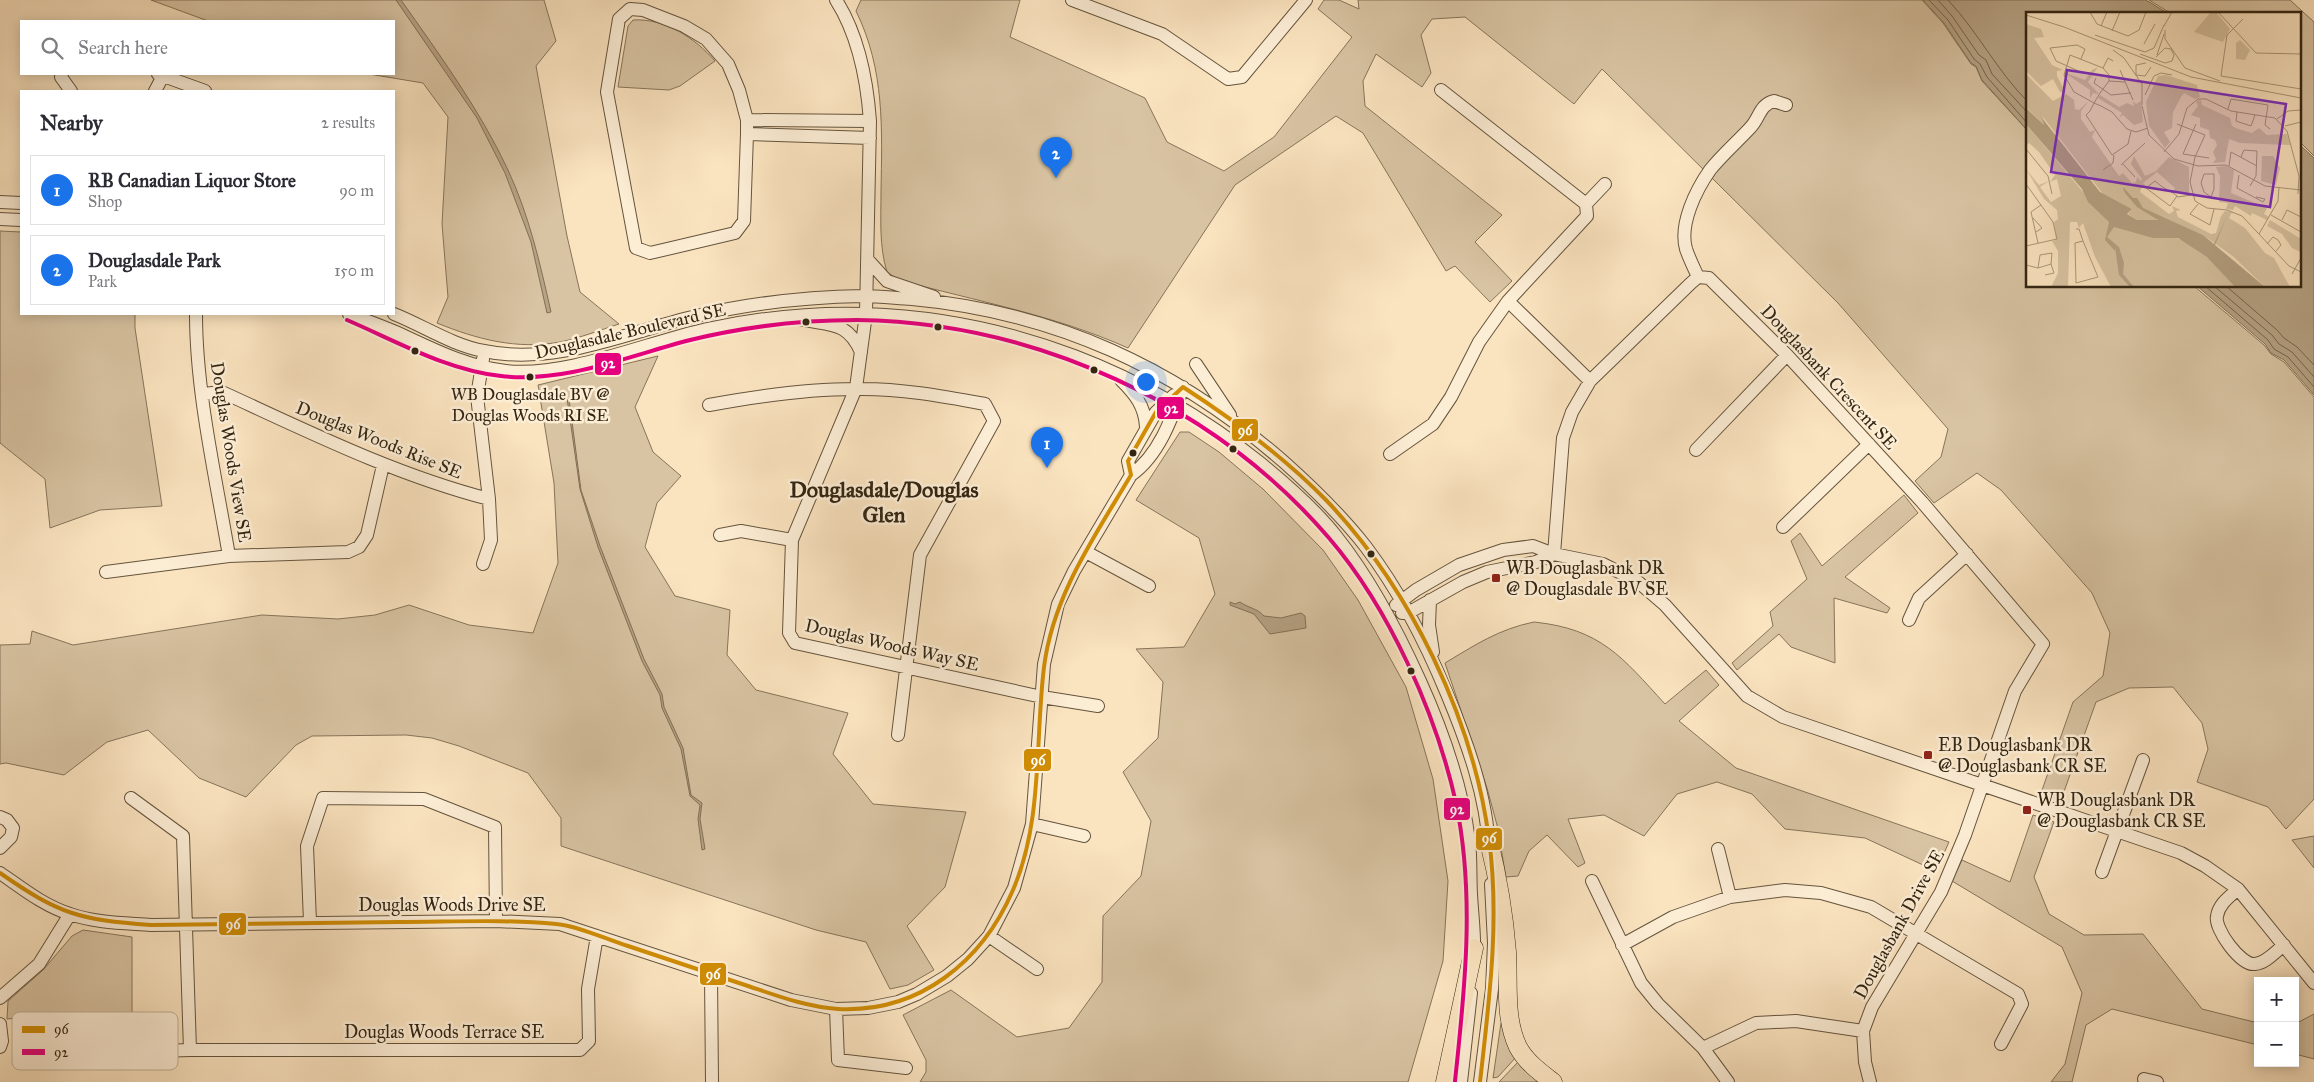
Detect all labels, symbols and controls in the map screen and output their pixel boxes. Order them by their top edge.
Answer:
inset map [2026,12,2302,288]
search box [20,20,395,75]
icon: search [38,34,66,62]
text: Search here [78,36,168,59]
text: Nearby [40,110,103,136]
text: 2 results [321,113,375,132]
pin: 2 [1040,137,1072,178]
text: RB Canadian Liquor Store [88,169,296,192]
text: 1 [54,181,60,200]
text: 90 m [339,181,374,200]
text: Shop [88,192,122,211]
text: Douglasdale Park [88,249,221,272]
text: 2 [53,261,61,280]
text: 150 m [334,261,374,280]
text: Park [88,272,117,291]
street label: Douglasdale Boulevard SE [532,298,728,365]
street label: Douglasbank Crescent SE [1755,300,1902,455]
unlabelled marker [801,317,811,327]
unlabelled marker [933,322,943,332]
unlabelled marker [410,346,420,356]
line badge: 92 [594,352,622,376]
text: 92 [601,355,616,373]
street label: Douglas Woods View SE [205,360,256,544]
unlabelled marker [1089,365,1099,375]
your location [1133,369,1159,395]
marker: WB Douglasdale BV @ Douglas Woods RI SE [525,372,535,382]
place label: WB Douglasdale BV @ Douglas Woods RI SE [451,384,609,426]
line badge: 92 [1156,396,1185,420]
street label: Douglas Woods Rise SE [292,397,465,484]
text: 92 [1164,400,1179,418]
line badge: 96 [1231,418,1259,442]
text: 96 [1238,422,1253,440]
pin: 1 [1031,427,1063,468]
unlabelled marker [1228,444,1238,454]
unlabelled marker [1128,448,1138,458]
district label: Douglasdale/Douglas Glen [789,476,979,528]
unlabelled marker [1366,549,1376,559]
place label: WB Douglasbank DR @ Douglasdale BV SE [1506,557,1668,601]
marker: WB Douglasbank DR @ Douglasdale BV SE [1490,572,1502,584]
street label: Douglas Woods Way SE [803,614,981,677]
unlabelled marker [1406,666,1416,676]
place label: EB Douglasbank DR @ Douglasbank CR SE [1938,734,2107,778]
line badge: 96 [1023,748,1052,772]
marker: EB Douglasbank DR @ Douglasbank CR SE [1922,749,1934,761]
text: 96 [1031,752,1046,770]
place label: WB Douglasbank DR @ Douglasbank CR SE [2037,789,2206,833]
line badge: 92 [1443,797,1471,821]
text: 92 [1450,801,1465,819]
marker: WB Douglasbank DR @ Douglasbank CR SE [2021,804,2033,816]
line badge: 96 [1475,827,1503,851]
text: 96 [1482,830,1497,848]
street label: Douglasbank Drive SE [1849,845,1950,1003]
street label: Douglas Woods Drive SE [358,894,546,917]
line badge: 96 [218,912,247,936]
text: 96 [226,916,241,934]
line badge: 96 [699,962,727,986]
text: 96 [706,966,721,984]
map controls [2254,977,2299,1067]
button: + [2254,977,2299,1022]
legend [12,1012,178,1070]
text: 96 [54,1021,70,1038]
street label: Douglas Woods Terrace SE [344,1021,544,1044]
button: − [2254,1022,2299,1067]
text: 92 [54,1044,69,1061]

